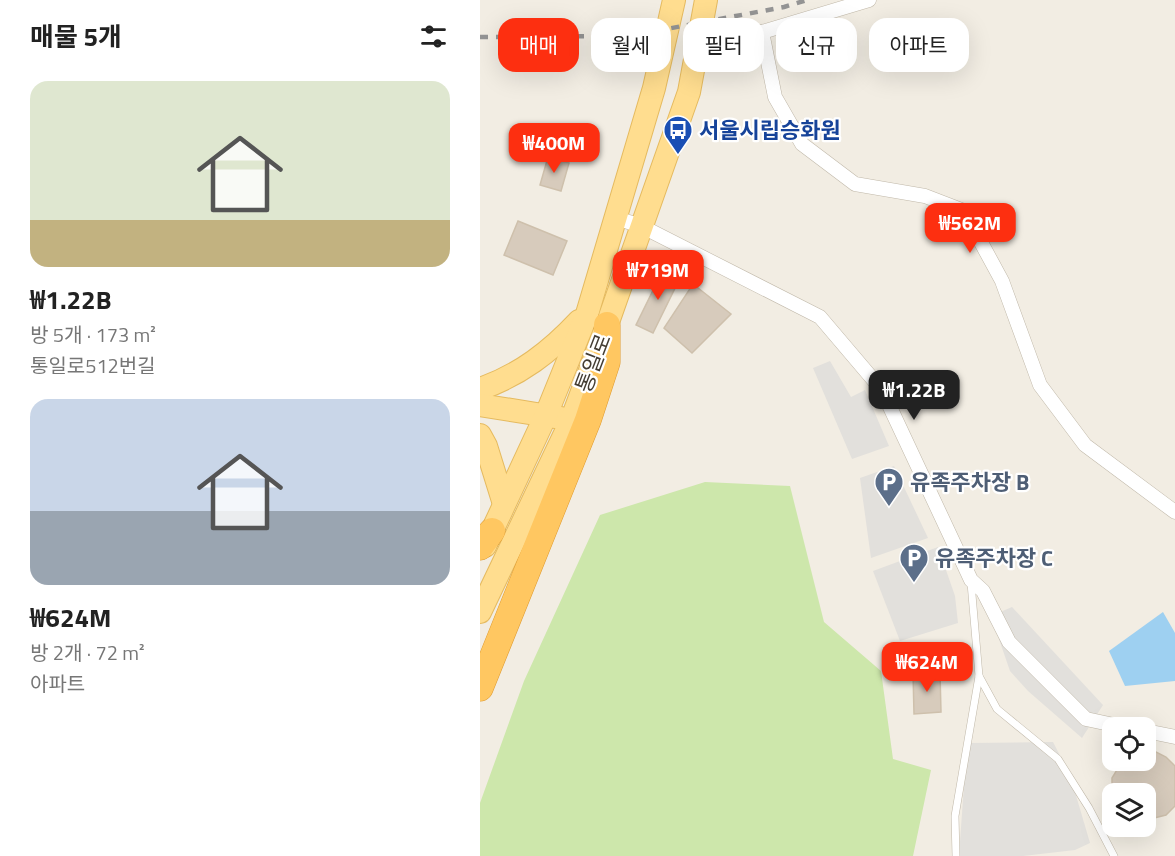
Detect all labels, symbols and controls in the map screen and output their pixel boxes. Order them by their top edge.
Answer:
text: 매물 5개 [30,17,122,56]
chip: 매매 [498,18,579,72]
chip: 월세 [591,18,671,72]
chip: 필터 [683,18,764,72]
chip: 신규 [776,18,857,72]
chip: 아파트 [869,18,969,72]
icon: filters [417,20,450,53]
place label: 서울시립승화원 [699,113,841,147]
bus stop icon: 서울시립승화원 [662,114,694,156]
icon: home [186,120,294,228]
pin: ₩400M [512,123,596,174]
text: ₩400M [523,127,585,158]
pin: ₩562M [928,203,1012,254]
text: ₩562M [939,207,1001,238]
pin: ₩719M [616,250,700,301]
text: ₩719M [627,254,689,285]
text: ₩1.22B [30,280,112,319]
text: 방 5개 · 173 m² [30,319,156,350]
street label: 통일로 [566,329,620,397]
text: 통일로512번길 [30,350,156,381]
pin: ₩1.22B [865,370,963,421]
text: ₩1.22B [883,374,945,405]
icon: home [186,438,294,546]
place label: 유족주차장 B [910,465,1029,499]
parking icon: 유족주차장 B [873,466,905,508]
place label: 유족주차장 C [935,541,1053,575]
parking icon: 유족주차장 C [898,542,930,584]
text: ₩624M [30,598,111,637]
text: 방 2개 · 72 m² [30,637,145,668]
pin: ₩624M [885,642,969,693]
text: ₩624M [896,646,958,677]
text: 아파트 [30,668,85,699]
map controls [1102,717,1156,837]
button: locate [1102,717,1156,771]
button: layers [1102,783,1156,837]

